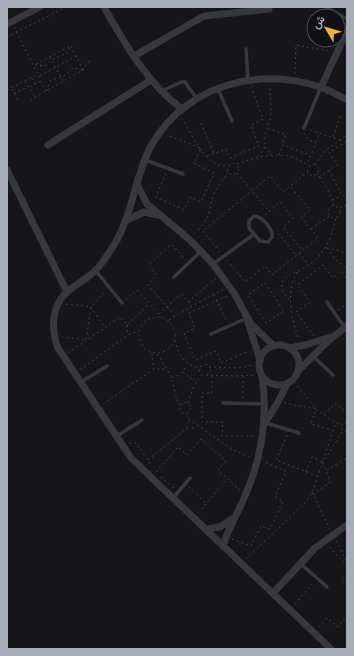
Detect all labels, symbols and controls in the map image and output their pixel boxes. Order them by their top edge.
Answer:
north arrow [306,8,346,48]
text: ش [309,12,328,31]

